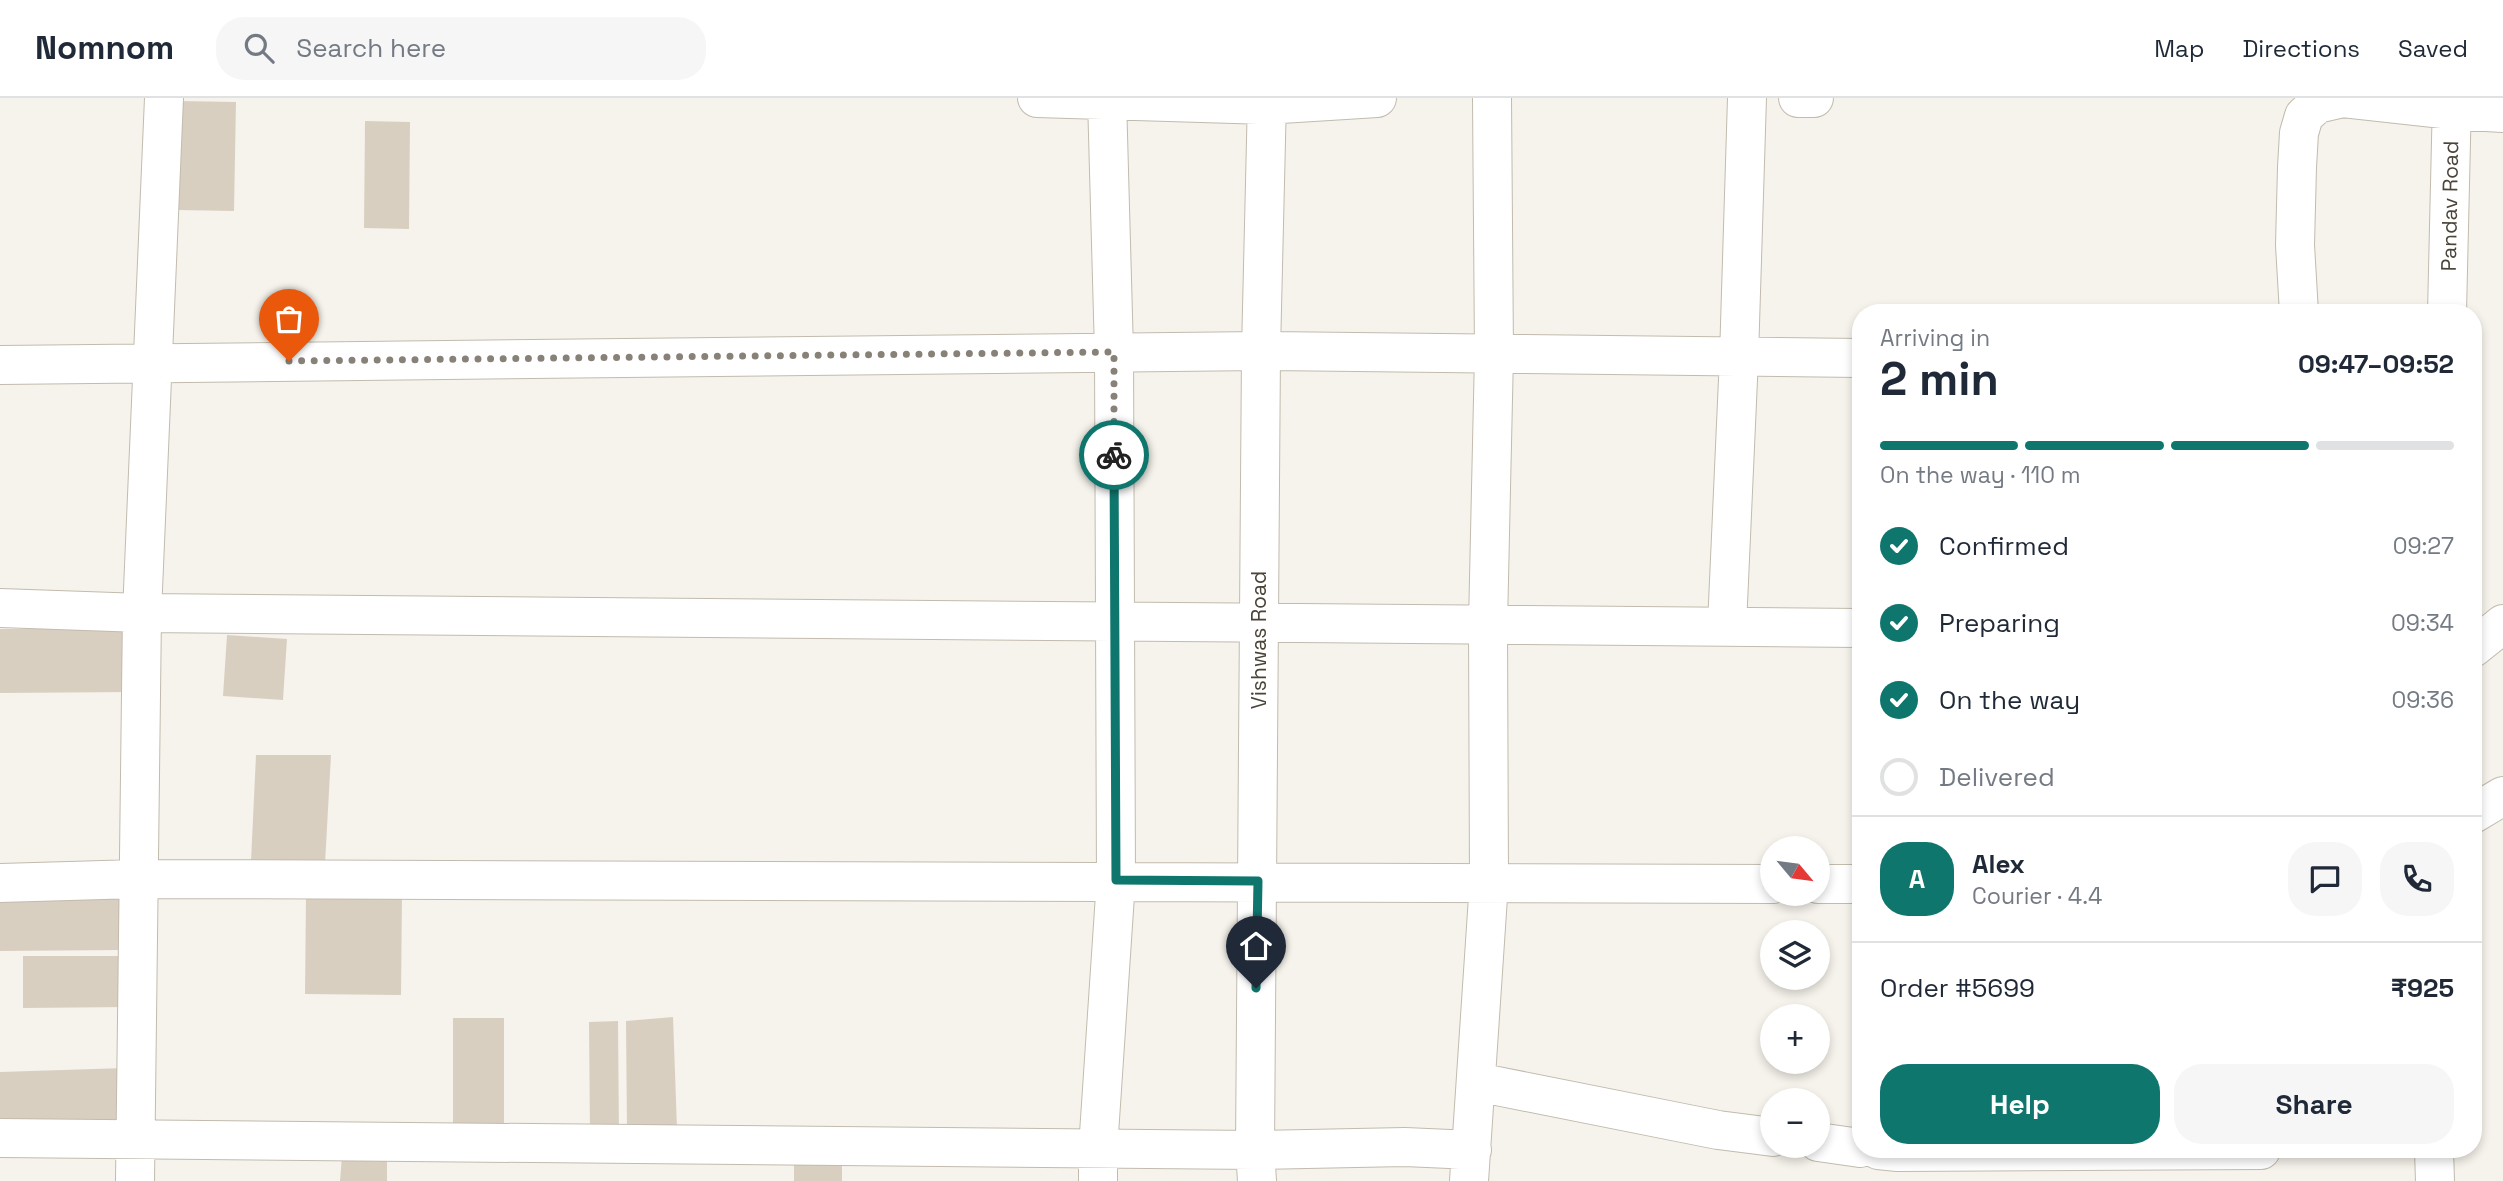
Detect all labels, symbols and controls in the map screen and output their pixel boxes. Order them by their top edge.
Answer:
search box [216,17,706,80]
text: Nomnom [35,27,174,69]
icon: search [240,29,278,67]
text: Search here [296,31,446,65]
text: Map [2154,33,2204,64]
text: Directions [2242,33,2360,64]
text: Saved [2398,33,2468,64]
street label: Pandav Road [2435,140,2464,272]
pin [259,289,319,361]
icon: bag [270,300,308,338]
text: Arriving in [1880,323,1990,353]
text: 09:47–09:52 [2298,347,2454,381]
text: 2 min [1880,350,1999,408]
courier [1079,420,1149,490]
icon: bike [1095,436,1133,474]
text: On the way · 110 m [1880,460,2081,490]
icon: check [1880,527,1918,565]
text: Confirmed [1939,529,2069,563]
text: 09:27 [2393,531,2454,561]
street label: Vishwas Road [1245,571,1272,709]
icon: check [1880,604,1918,642]
text: Preparing [1939,606,2060,640]
text: 09:34 [2391,608,2454,638]
icon: check [1880,681,1918,719]
text: On the way [1939,683,2080,717]
text: 09:36 [2391,685,2454,715]
text: Delivered [1939,760,2055,794]
north arrow [1760,836,1830,906]
map controls [1760,836,1830,1158]
button: chat [2288,842,2362,916]
button: phone [2380,842,2454,916]
text: Alex [1972,847,2025,881]
text: A [1909,862,1925,896]
text: Courier · 4.4 [1972,881,2102,911]
pin [1226,916,1286,988]
button: layers [1760,920,1830,990]
icon: home [1237,927,1275,965]
text: Order #5699 [1880,971,2035,1005]
text: ₹925 [2391,971,2454,1005]
button: + [1760,1004,1830,1074]
button: Help [1880,1064,2160,1144]
button: Share [2174,1064,2454,1144]
button: − [1760,1088,1830,1158]

